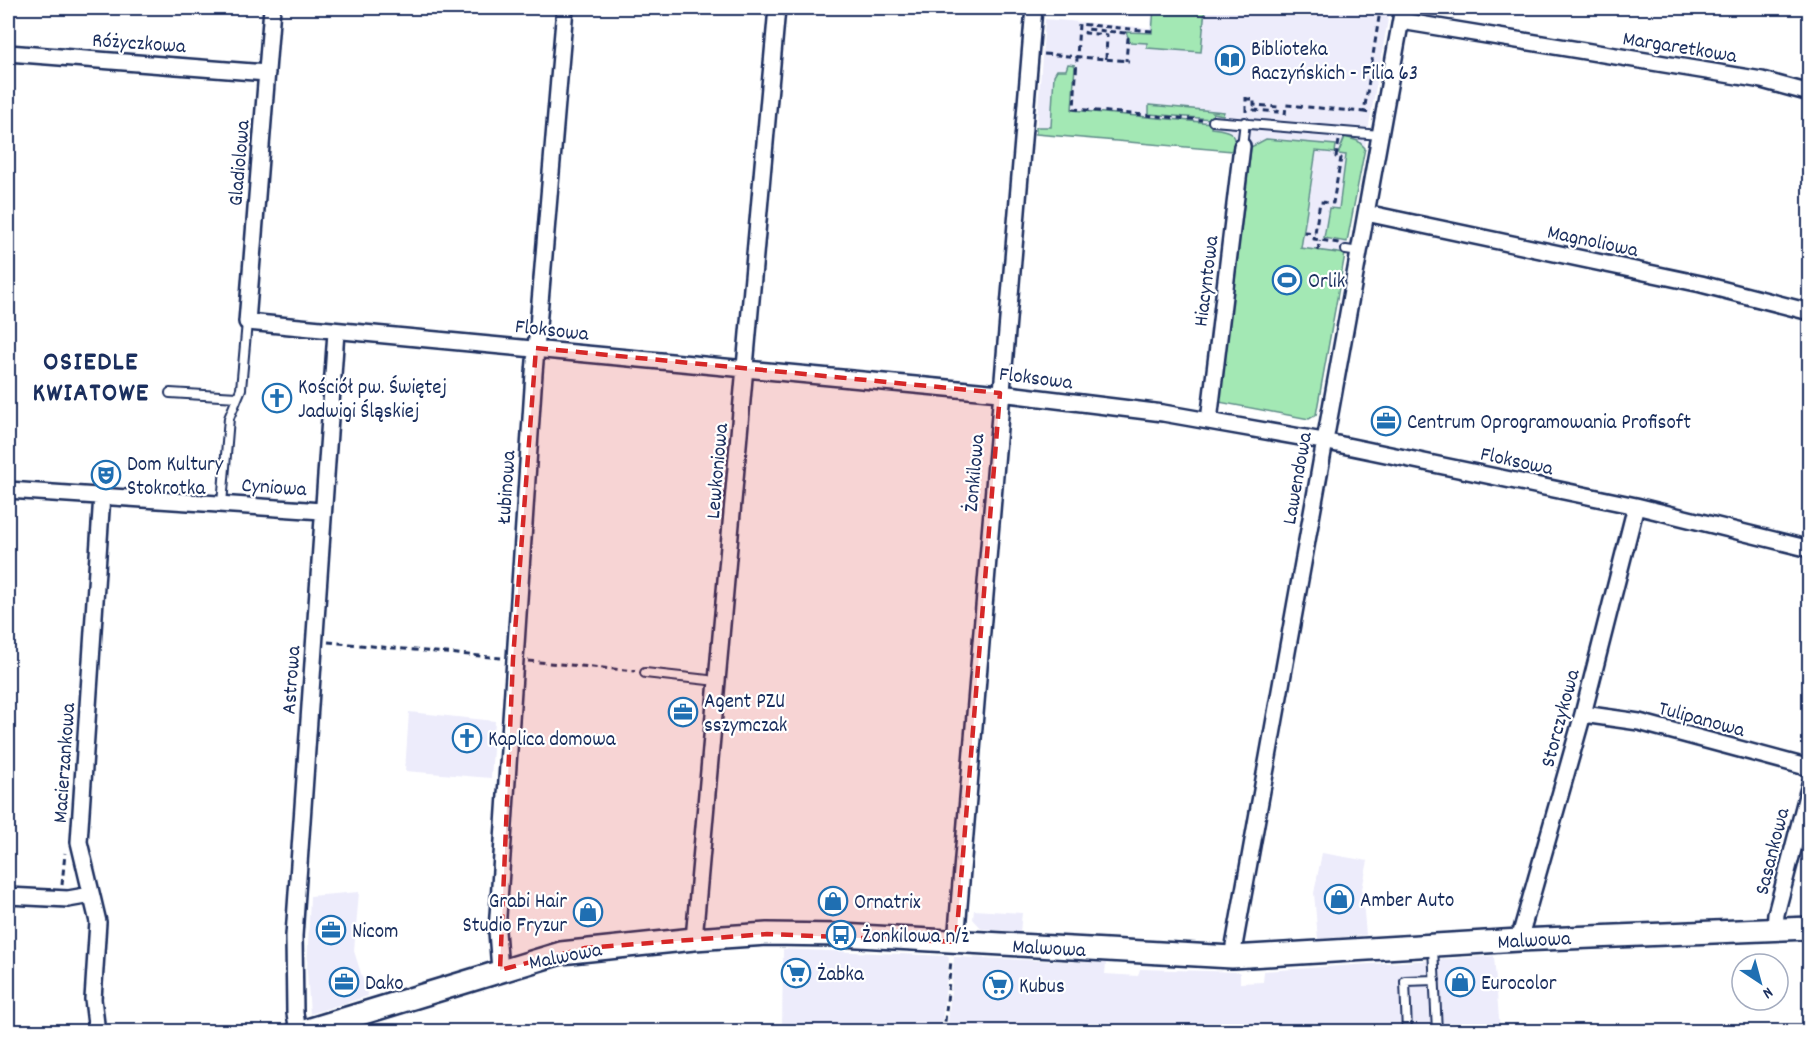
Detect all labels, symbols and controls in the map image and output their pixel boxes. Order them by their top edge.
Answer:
street label: Margaretkowa [1620,25,1740,73]
street label: Różyczkowa [91,27,188,63]
place label: Biblioteka Raczyńskich - Filia 63 [1251,36,1418,90]
library icon: Biblioteka Raczyńskich - Filia 63 [1214,44,1246,76]
street label: Gladiolowa [222,118,260,208]
street label: Magnoliowa [1544,219,1642,267]
street label: Hiacyntowa [1188,233,1229,329]
sports icon: Orlik [1271,264,1303,296]
place label: Orlik [1308,268,1345,298]
street label: Floksowa [513,313,591,351]
district label: OSIEDLE KWIATOWE [32,344,150,414]
street label: Floksowa [997,361,1075,400]
place label: Kościół pw. Świętej Jadwigi Śląskiej [298,374,447,428]
church icon: Kościół pw. Świętej Jadwigi Śląskiej [261,382,293,414]
office icon: Centrum Oprogramowania Profisoft [1370,405,1402,437]
place label: Centrum Oprogramowania Profisoft [1407,409,1691,439]
street label: Lewkoniowa [700,421,738,520]
street label: Lawendowa [1276,429,1322,527]
street label: Żonkilowa [958,432,994,514]
street label: Floksowa [1477,441,1557,486]
street label: Łubinowa [490,448,526,526]
place label: Dom Kultury Stokrotka [127,451,224,505]
theatre icon: Dom Kultury Stokrotka [90,459,122,491]
street label: Cyniowa [240,472,308,506]
street label: Astrowa [276,644,310,715]
street label: Storczykowa [1534,665,1590,771]
place label: Agent PZU sszymczak [704,688,787,742]
street label: Tulipanowa [1655,695,1749,747]
office icon: Agent PZU sszymczak [667,696,699,728]
street label: Macierzankowa [47,701,85,824]
church icon: Kaplica domowa [451,722,483,754]
place label: Kaplica domowa [488,726,617,756]
street label: Sasankowa [1749,804,1799,898]
shop icon: Amber Auto [1323,883,1355,915]
shop icon: Ornatrix [817,885,849,917]
place label: Amber Auto [1360,887,1454,917]
place label: Grabi Hair Studio Fryzur [463,888,567,942]
place label: Ornatrix [854,889,921,919]
shop icon: Grabi Hair Studio Fryzur [572,896,604,928]
office icon: Nicom [315,914,347,946]
place label: Nicom [352,918,398,948]
bus stop icon: Żonkilowa n/ż [825,919,857,951]
place label: Żonkilowa n/ż [862,923,969,953]
street label: Malwowa [1497,925,1573,959]
street label: Malwowa [1011,933,1087,967]
street label: Malwowa [527,936,606,980]
north arrow [1730,952,1790,1012]
supermarket icon: Żabka [780,957,812,989]
place label: Żabka [817,961,865,991]
office icon: Dako [328,966,360,998]
shop icon: Eurocolor [1444,966,1476,998]
supermarket icon: Kubus [982,969,1014,1001]
place label: Dako [365,970,404,1000]
place label: Eurocolor [1481,970,1557,1000]
place label: Kubus [1019,973,1065,1003]
text: N [1757,980,1777,1004]

